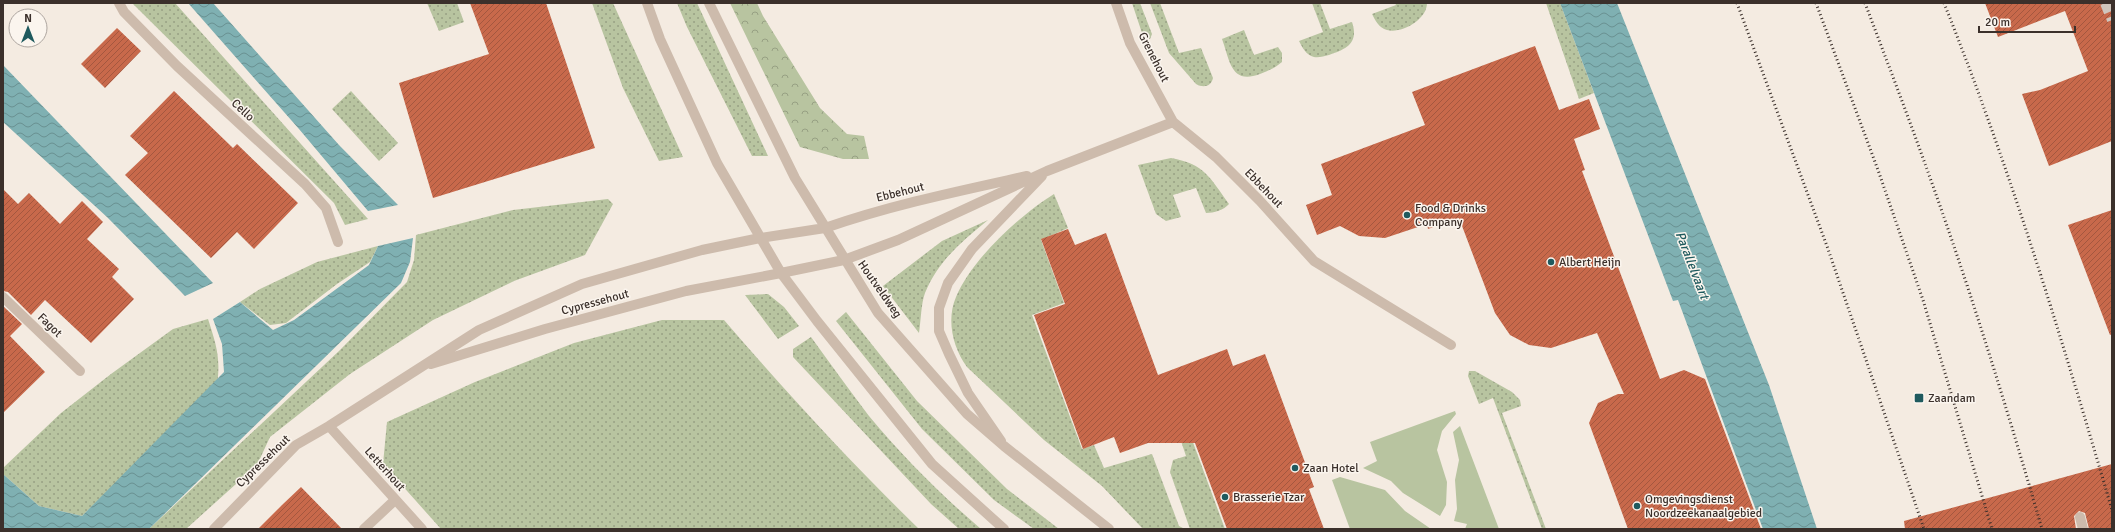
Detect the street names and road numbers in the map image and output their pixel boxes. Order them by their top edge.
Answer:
street label: Grenehout [1135,30,1172,85]
street label: Cello [228,96,257,125]
street label: Ebbehout [1241,166,1286,211]
street label: Ebbehout [875,179,926,206]
street label: Houtveldweg [854,257,905,321]
street label: Cypressehout [560,286,631,319]
street label: Fagot [34,310,65,341]
street label: Cypressehout [233,432,294,491]
street label: Letterhout [361,444,408,494]

